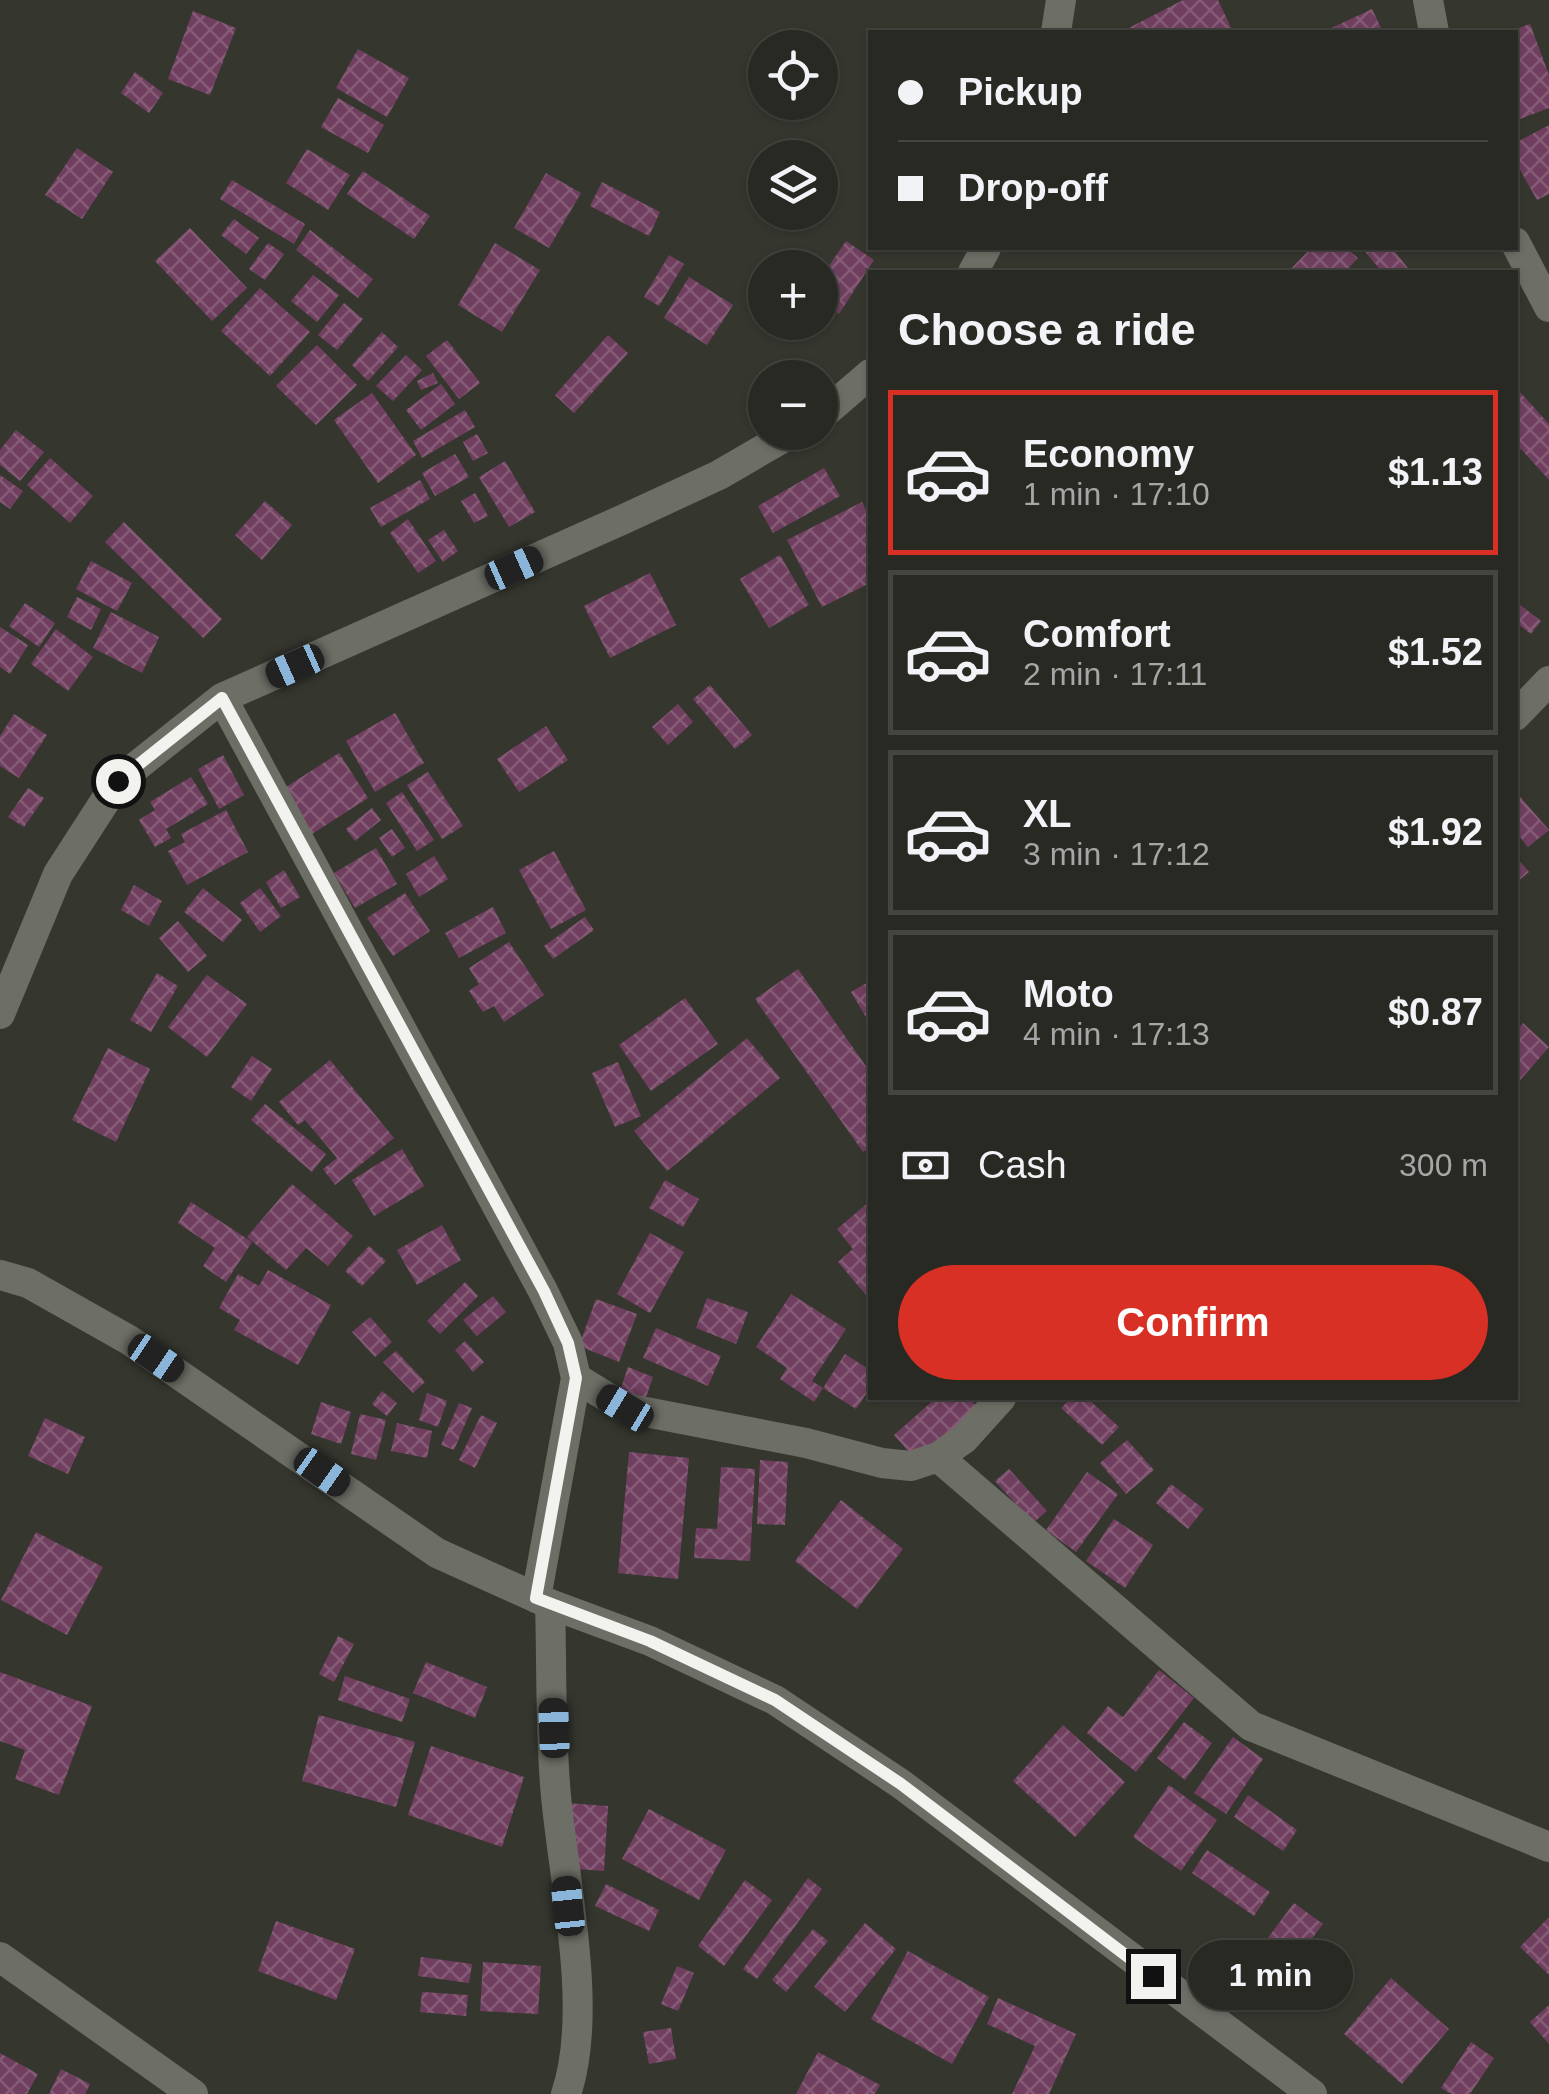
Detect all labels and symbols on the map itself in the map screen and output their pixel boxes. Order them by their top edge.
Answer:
car [480,542,548,594]
car [261,640,329,692]
route start [96,759,141,804]
car [123,1329,189,1387]
car [592,1380,658,1436]
car [289,1443,355,1501]
car [538,1697,570,1759]
car [550,1875,586,1937]
callout: 1 min [1188,1941,1353,2011]
route end [1131,1954,1176,1999]

